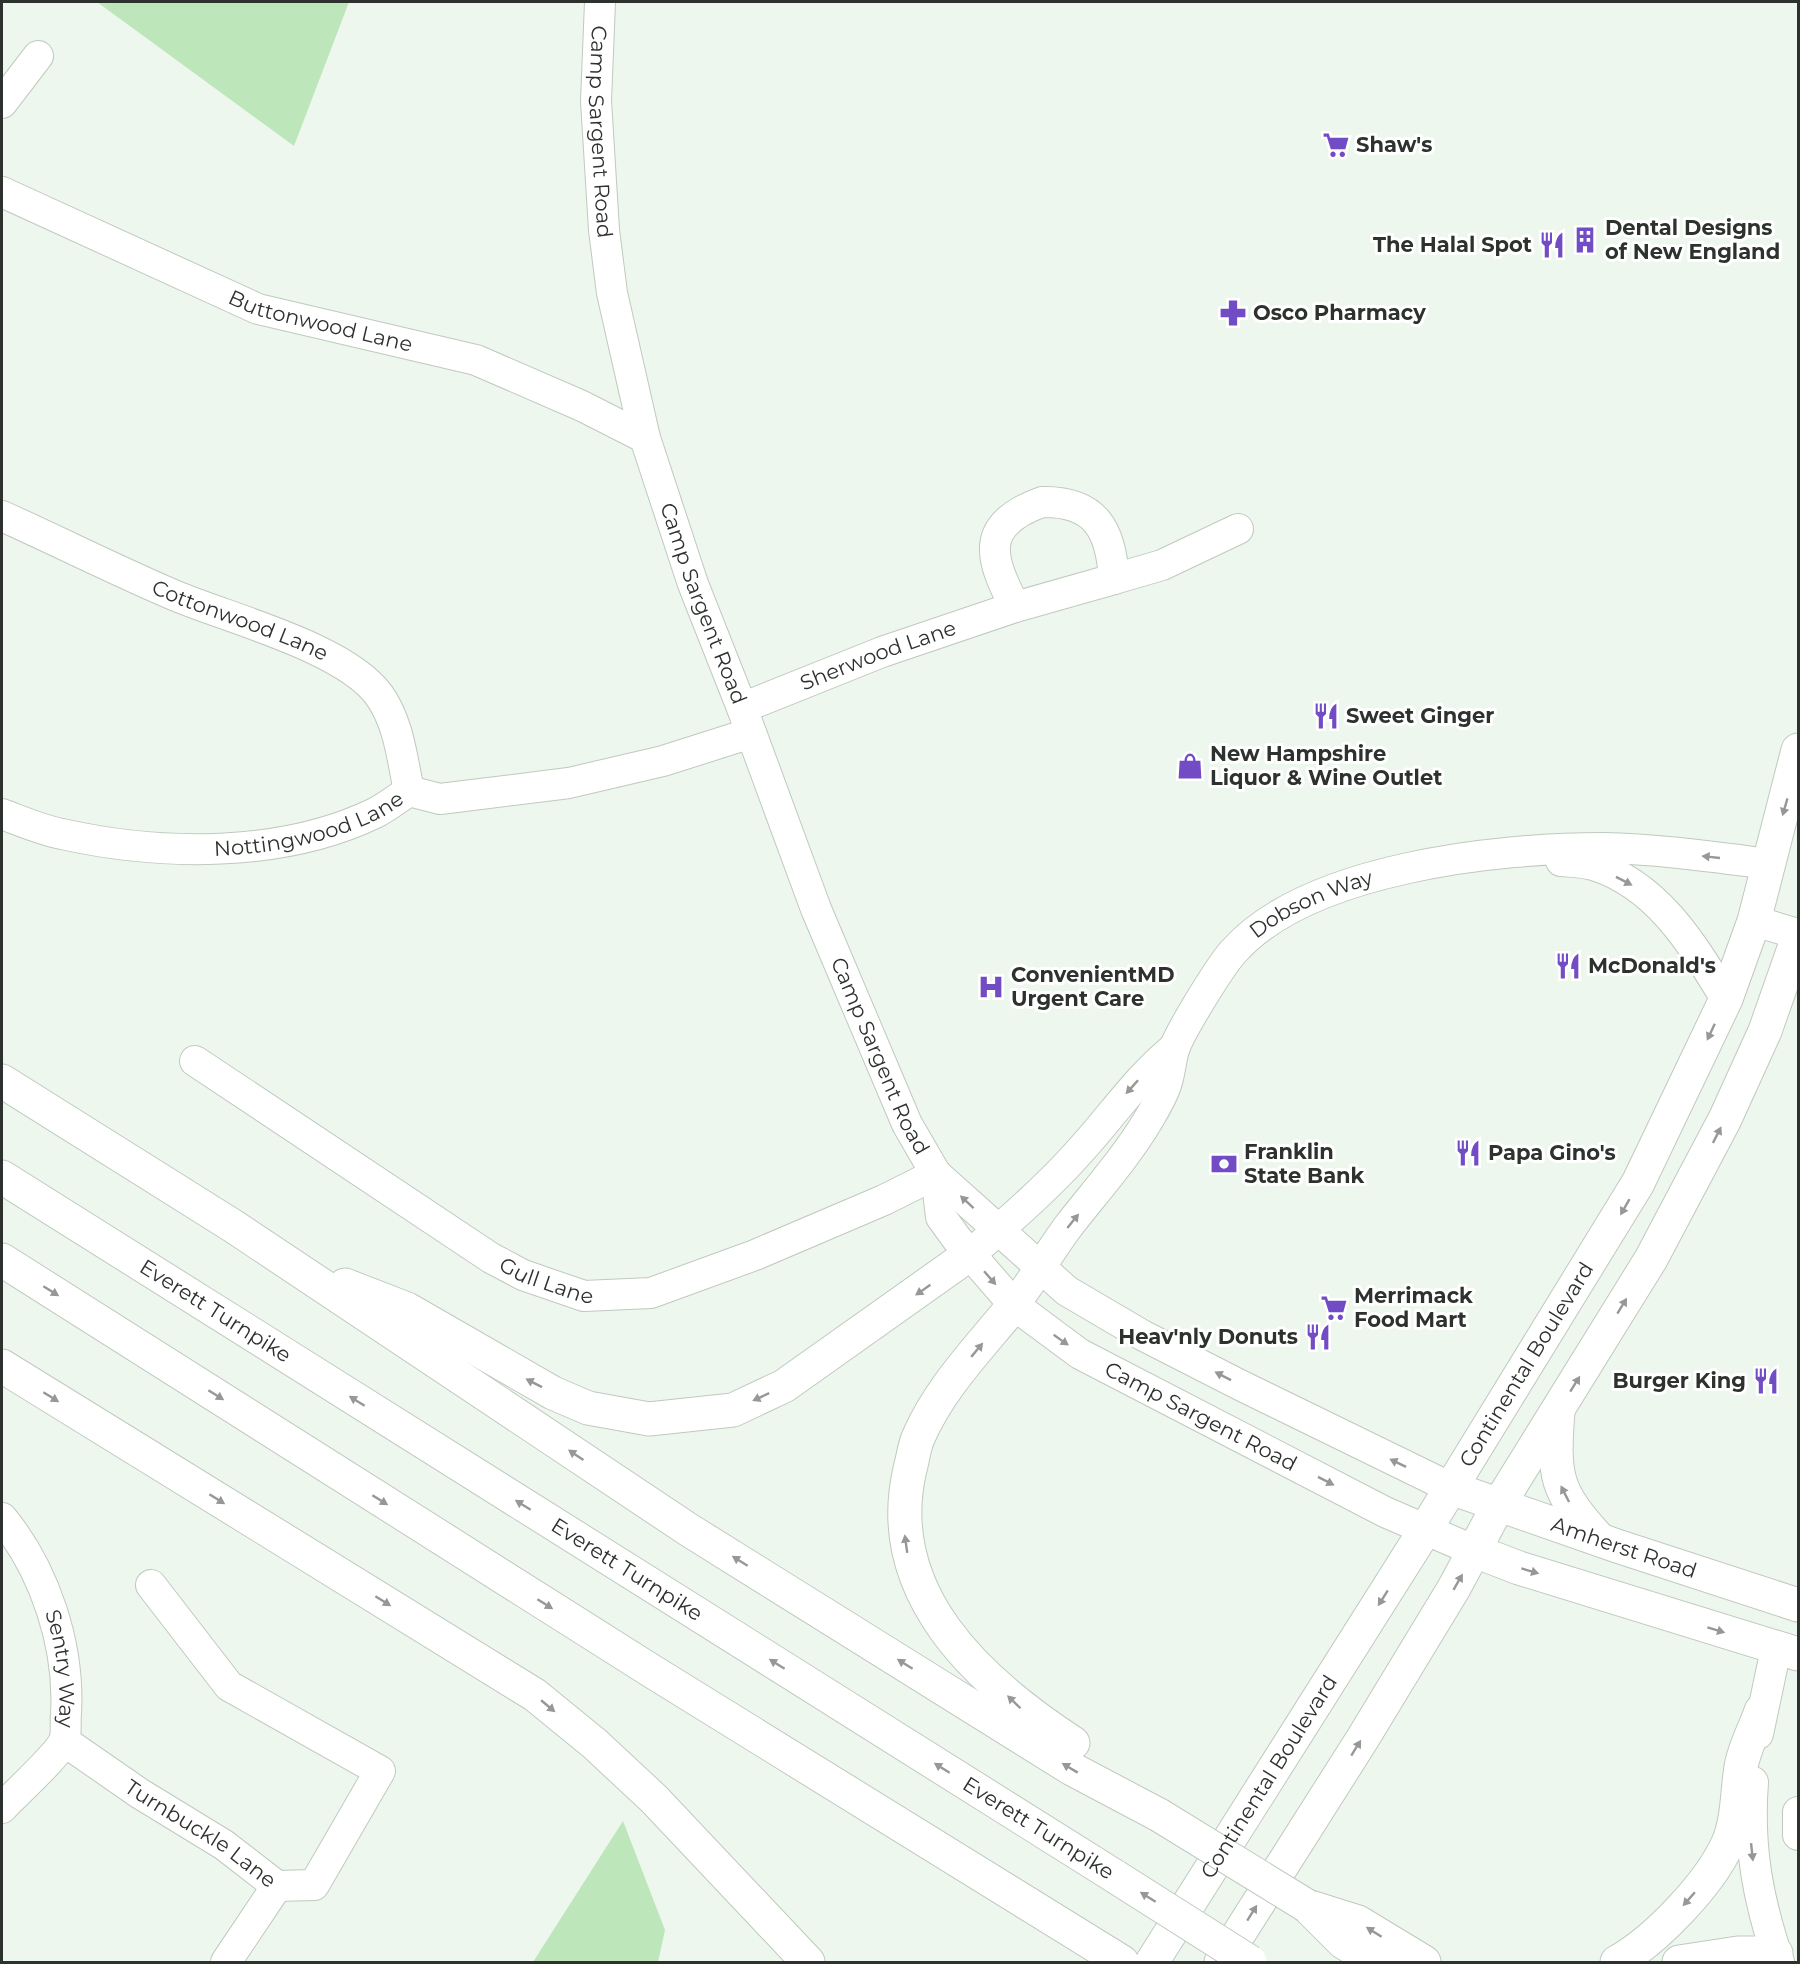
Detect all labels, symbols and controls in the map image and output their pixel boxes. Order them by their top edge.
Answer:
street label: Camp Sargent Road [584,25,618,240]
supermarket icon: Shaw's [1321,130,1351,160]
place label: Shaw's [1356,132,1432,157]
place label: Dental Designs of New England [1605,215,1780,264]
building icon: Dental Designs of New England [1570,225,1600,255]
restaurant icon: The Halal Spot [1537,230,1567,260]
place label: The Halal Spot [1373,232,1532,257]
street label: Buttonwood Lane [225,284,415,357]
pharmacy icon: Osco Pharmacy [1218,298,1248,328]
place label: Osco Pharmacy [1253,300,1426,325]
street label: Camp Sargent Road [655,499,752,708]
street label: Cottonwood Lane [148,574,333,666]
street label: Sherwood Lane [796,615,959,695]
restaurant icon: Sweet Ginger [1311,701,1341,731]
place label: Sweet Ginger [1346,703,1494,728]
place label: New Hampshire Liquor & Wine Outlet [1210,741,1442,790]
shop icon: New Hampshire Liquor & Wine Outlet [1175,751,1205,781]
street label: Nottingwood Lane [213,786,408,861]
one-way arrow [1780,798,1789,816]
one-way arrow [1701,852,1720,862]
street label: Dobson Way [1244,864,1376,943]
one-way arrow [1616,876,1633,886]
restaurant icon: McDonald's [1553,951,1583,981]
street label: Camp Sargent Road [826,953,935,1159]
place label: McDonald's [1588,953,1716,978]
place label: ConvenientMD Urgent Care [1011,962,1175,1011]
hospital icon: ConvenientMD Urgent Care [976,972,1006,1002]
one-way arrow [1707,1024,1716,1041]
one-way arrow [1126,1079,1139,1094]
one-way arrow [1712,1127,1721,1144]
restaurant icon: Papa Gino's [1453,1138,1483,1168]
place label: Franklin State Bank [1244,1139,1365,1188]
place label: Papa Gino's [1488,1140,1616,1165]
bank icon: Franklin State Bank [1209,1149,1239,1179]
one-way arrow [960,1196,975,1209]
one-way arrow [1619,1199,1630,1215]
one-way arrow [1066,1214,1079,1229]
street label: Gull Lane [495,1252,594,1308]
street label: Everett Turnpike [135,1254,296,1367]
street label: Continental Boulevard [1454,1257,1598,1471]
one-way arrow [983,1270,997,1285]
place label: Merrimack Food Mart [1354,1283,1473,1332]
one-way arrow [916,1284,932,1296]
one-way arrow [43,1286,59,1297]
supermarket icon: Merrimack Food Mart [1319,1293,1349,1323]
one-way arrow [1617,1298,1628,1314]
restaurant icon: Heav'nly Donuts [1303,1322,1333,1352]
place label: Heav'nly Donuts [1118,1324,1298,1349]
one-way arrow [1053,1334,1069,1345]
one-way arrow [970,1342,983,1358]
street label: Camp Sargent Road [1101,1356,1301,1476]
restaurant icon: Burger King [1751,1366,1781,1396]
place label: Burger King [1613,1368,1746,1393]
one-way arrow [1214,1372,1232,1382]
one-way arrow [1569,1376,1580,1392]
one-way arrow [525,1378,542,1388]
one-way arrow [208,1390,224,1401]
one-way arrow [43,1391,59,1402]
one-way arrow [752,1393,769,1402]
one-way arrow [349,1396,365,1407]
one-way arrow [568,1450,584,1461]
one-way arrow [1389,1458,1406,1467]
one-way arrow [1317,1476,1334,1486]
one-way arrow [1560,1485,1570,1502]
one-way arrow [209,1494,225,1505]
one-way arrow [372,1494,389,1505]
one-way arrow [515,1499,531,1510]
street label: Amherst Road [1548,1511,1700,1583]
street label: Everett Turnpike [547,1512,707,1626]
one-way arrow [902,1534,911,1553]
one-way arrow [731,1556,748,1567]
one-way arrow [1521,1567,1539,1576]
one-way arrow [1452,1574,1463,1590]
one-way arrow [1377,1590,1388,1606]
one-way arrow [375,1596,391,1607]
one-way arrow [537,1598,553,1609]
street label: Sentry Way [40,1607,80,1729]
one-way arrow [1707,1626,1725,1635]
one-way arrow [769,1658,785,1669]
one-way arrow [897,1659,913,1670]
street label: Continental Boulevard [1195,1670,1342,1883]
one-way arrow [1008,1695,1022,1709]
one-way arrow [540,1699,556,1712]
one-way arrow [1350,1740,1361,1756]
one-way arrow [934,1762,950,1773]
one-way arrow [1061,1763,1078,1773]
street label: Everett Turnpike [958,1771,1119,1885]
street label: Turnbuckle Lane [120,1774,281,1893]
one-way arrow [1747,1842,1757,1861]
one-way arrow [1683,1891,1696,1906]
one-way arrow [1140,1892,1156,1903]
one-way arrow [1246,1905,1257,1921]
one-way arrow [1366,1927,1382,1938]

